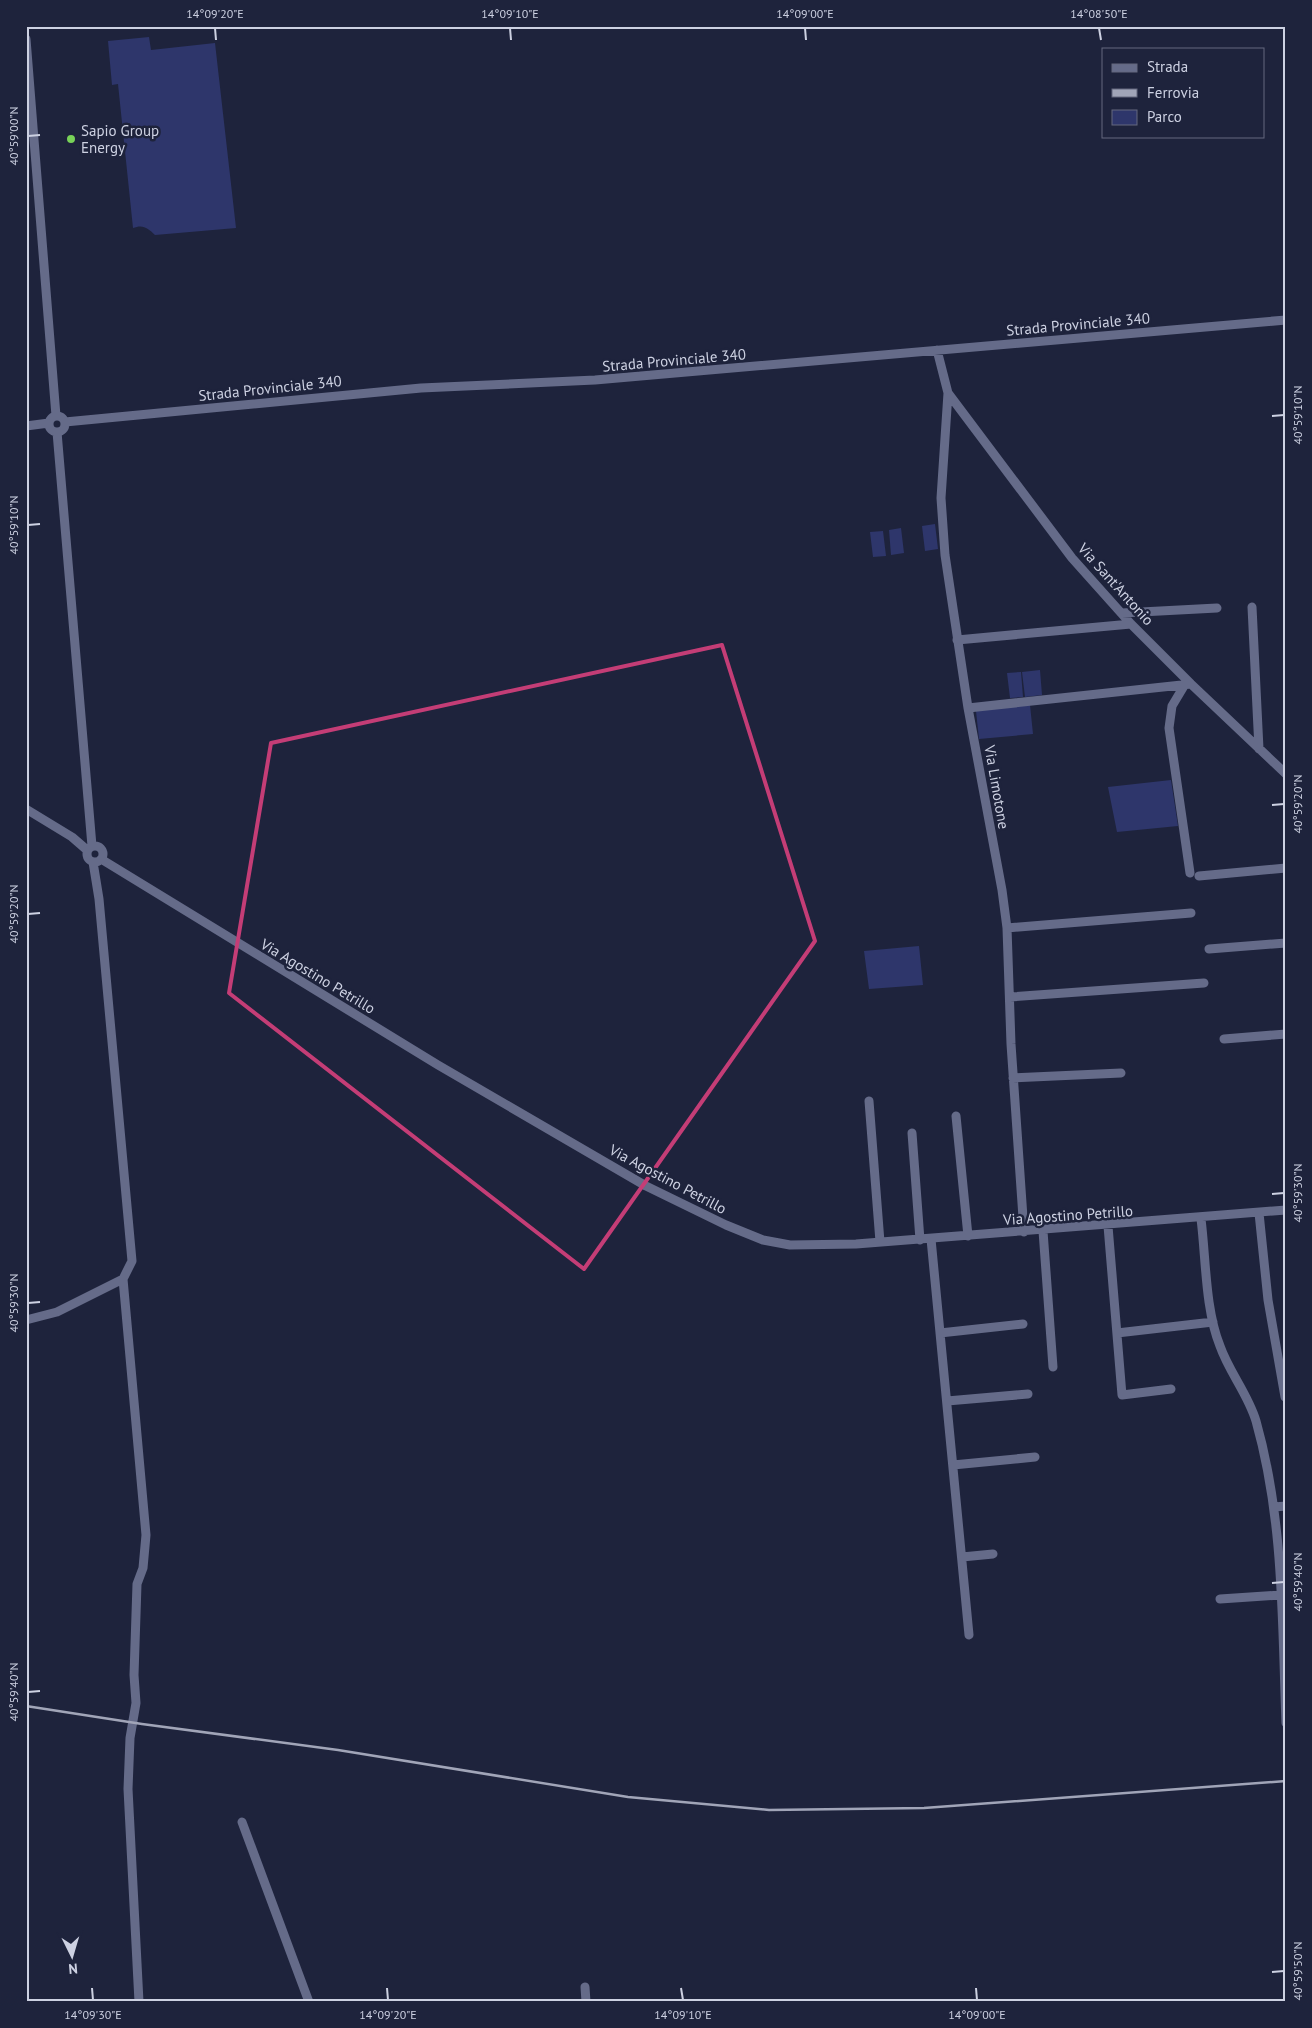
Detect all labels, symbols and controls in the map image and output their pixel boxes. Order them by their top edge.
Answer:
text: 14°09'20"E [186,6,244,21]
text: 14°09'10"E [481,6,539,21]
text: 14°09'00"E [776,6,834,21]
text: 14°08'50"E [1070,6,1128,21]
legend [1102,48,1264,138]
text: Strada [1147,57,1188,76]
text: Ferrovia [1147,83,1199,102]
text: 40°59'00"N [6,106,21,166]
text: Parco [1147,107,1182,126]
place label: Sapio Group Energy [81,121,159,157]
marker: Sapio Group Energy [65,133,77,145]
street label: Strada Provinciale 340 [1005,308,1151,340]
street label: Strada Provinciale 340 [601,344,747,376]
street label: Strada Provinciale 340 [197,371,343,405]
text: 40°59'10"N [1290,385,1305,445]
text: 40°59'10"N [6,495,21,555]
street label: Via Sant'Antonio [1073,538,1158,629]
street label: Via Limotone [980,743,1014,830]
text: 40°59'20"N [1290,774,1305,834]
text: 40°59'20"N [6,884,21,944]
street label: Via Agostino Petrillo [256,934,379,1018]
street label: Via Agostino Petrillo [605,1140,730,1218]
text: 40°59'30"N [1290,1163,1305,1223]
street label: Via Agostino Petrillo [1001,1201,1134,1229]
text: 40°59'30"N [6,1273,21,1333]
text: 40°59'40"N [1290,1552,1305,1612]
text: 40°59'40"N [6,1662,21,1722]
north arrow [48,1930,98,1980]
text: 40°59'50"N [1290,1941,1305,2001]
text: N [68,1960,79,1978]
text: 14°09'30"E [64,2007,122,2022]
text: 14°09'20"E [359,2007,417,2022]
text: 14°09'10"E [654,2007,712,2022]
text: 14°09'00"E [948,2007,1006,2022]

